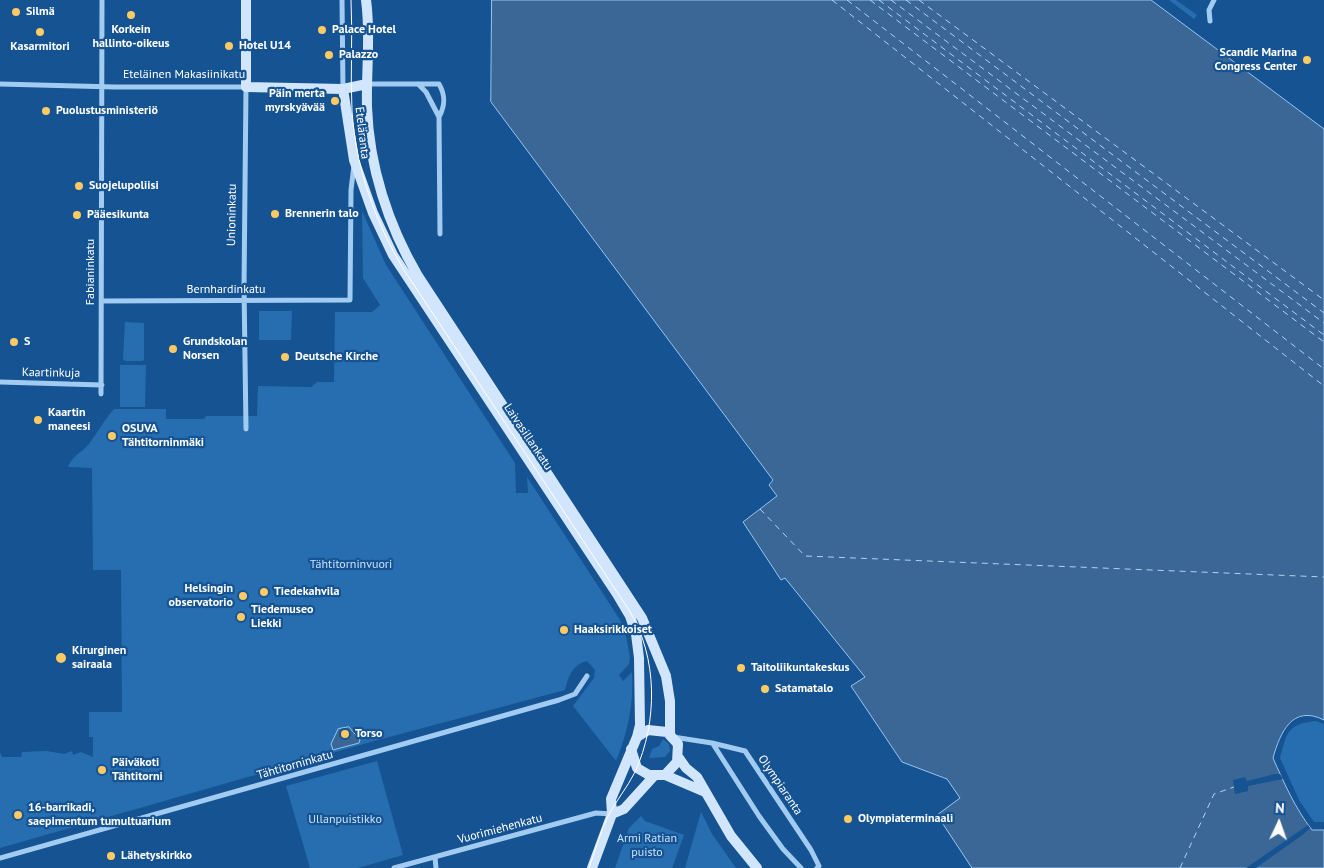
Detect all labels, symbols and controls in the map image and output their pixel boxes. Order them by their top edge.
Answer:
place label: Silmä [26,5,55,19]
marker: Silmä [10,6,22,18]
marker: Korkein hallinto-oikeus [125,9,137,21]
place label: Korkein hallinto-oikeus [92,23,170,51]
place label: Palace Hotel [332,23,396,37]
marker: Palace Hotel [316,24,328,36]
marker: Kasarmitori [34,26,46,38]
place label: Hotel U14 [239,39,291,53]
place label: Kasarmitori [10,40,70,54]
marker: Hotel U14 [223,40,235,52]
place label: Scandic Marina Congress Center [1214,46,1297,74]
place label: Palazzo [339,48,378,62]
marker: Palazzo [323,49,335,61]
marker: Scandic Marina Congress Center [1301,54,1313,66]
street label: Eteläinen Makasiinikatu [123,68,245,82]
place label: Päin merta myrskyävää [265,87,325,115]
marker: Päin merta myrskyävää [329,95,341,107]
place label: Puolustusministeriö [56,104,158,118]
marker: Puolustusministeriö [40,105,52,117]
street label: Eteläranta [352,106,372,160]
place label: Suojelupoliisi [89,179,159,193]
marker: Suojelupoliisi [73,180,85,192]
street label: Unioninkatu [224,184,240,246]
place label: Brennerin talo [285,207,359,221]
place label: Pääesikunta [87,208,149,222]
marker: Brennerin talo [269,208,281,220]
marker: Pääesikunta [71,209,83,221]
street label: Fabianinkatu [84,239,98,305]
street label: Bernhardinkatu [187,283,265,297]
place label: S [24,335,30,349]
place label: Grundskolan Norsen [183,335,247,363]
marker: S [8,336,20,348]
marker: Grundskolan Norsen [167,343,179,355]
place label: Deutsche Kirche [295,350,378,364]
marker: Deutsche Kirche [279,351,291,363]
street label: Kaartinkuja [22,365,80,381]
street label: Laivasillankatu [501,401,555,473]
place label: Kaartin maneesi [48,406,91,434]
marker: Kaartin maneesi [32,414,44,426]
place label: OSUVA Tähtitorninmäki [122,422,204,450]
marker: OSUVA Tähtitorninmäki [106,430,118,442]
park label: Tähtitorninvuori [310,558,392,572]
place label: Helsingin observatorio [169,582,233,610]
place label: Tiedekahvila [274,585,340,599]
marker: Tiedekahvila [258,586,270,598]
marker: Helsingin observatorio [237,590,249,602]
place label: Tiedemuseo Liekki [251,603,313,631]
marker: Tiedemuseo Liekki [235,611,247,623]
place label: Haaksirikkoiset [574,623,652,637]
marker: Haaksirikkoiset [558,624,570,636]
place label: Kirurginen sairaala [72,644,126,672]
marker: Kirurginen sairaala [54,651,68,665]
place label: Taitoliikuntakeskus [751,661,850,675]
marker: Taitoliikuntakeskus [735,662,747,674]
place label: Satamatalo [775,682,833,696]
marker: Satamatalo [759,683,771,695]
place label: Torso [355,727,382,741]
marker: Torso [339,728,351,740]
street label: Tähtitorninkatu [255,747,335,783]
street label: Olympiaranta [755,752,805,818]
place label: Päiväkoti Tähtitorni [112,756,163,784]
marker: Päiväkoti Tähtitorni [96,764,108,776]
north arrow [1254,798,1304,848]
text: N [1275,799,1285,817]
place label: 16-barrikadi, saepimentum tumultuarium [28,801,171,829]
marker: 16-barrikadi, saepimentum tumultuarium [12,809,24,821]
street label: Vuorimiehenkatu [456,811,544,847]
place label: Olympiaterminaali [858,812,953,826]
park label: Ullanpuistikko [308,813,382,827]
marker: Olympiaterminaali [842,813,854,825]
park label: Armi Ratian puisto [617,832,677,860]
place label: Lähetyskirkko [121,849,192,863]
marker: Lähetyskirkko [105,850,117,862]

